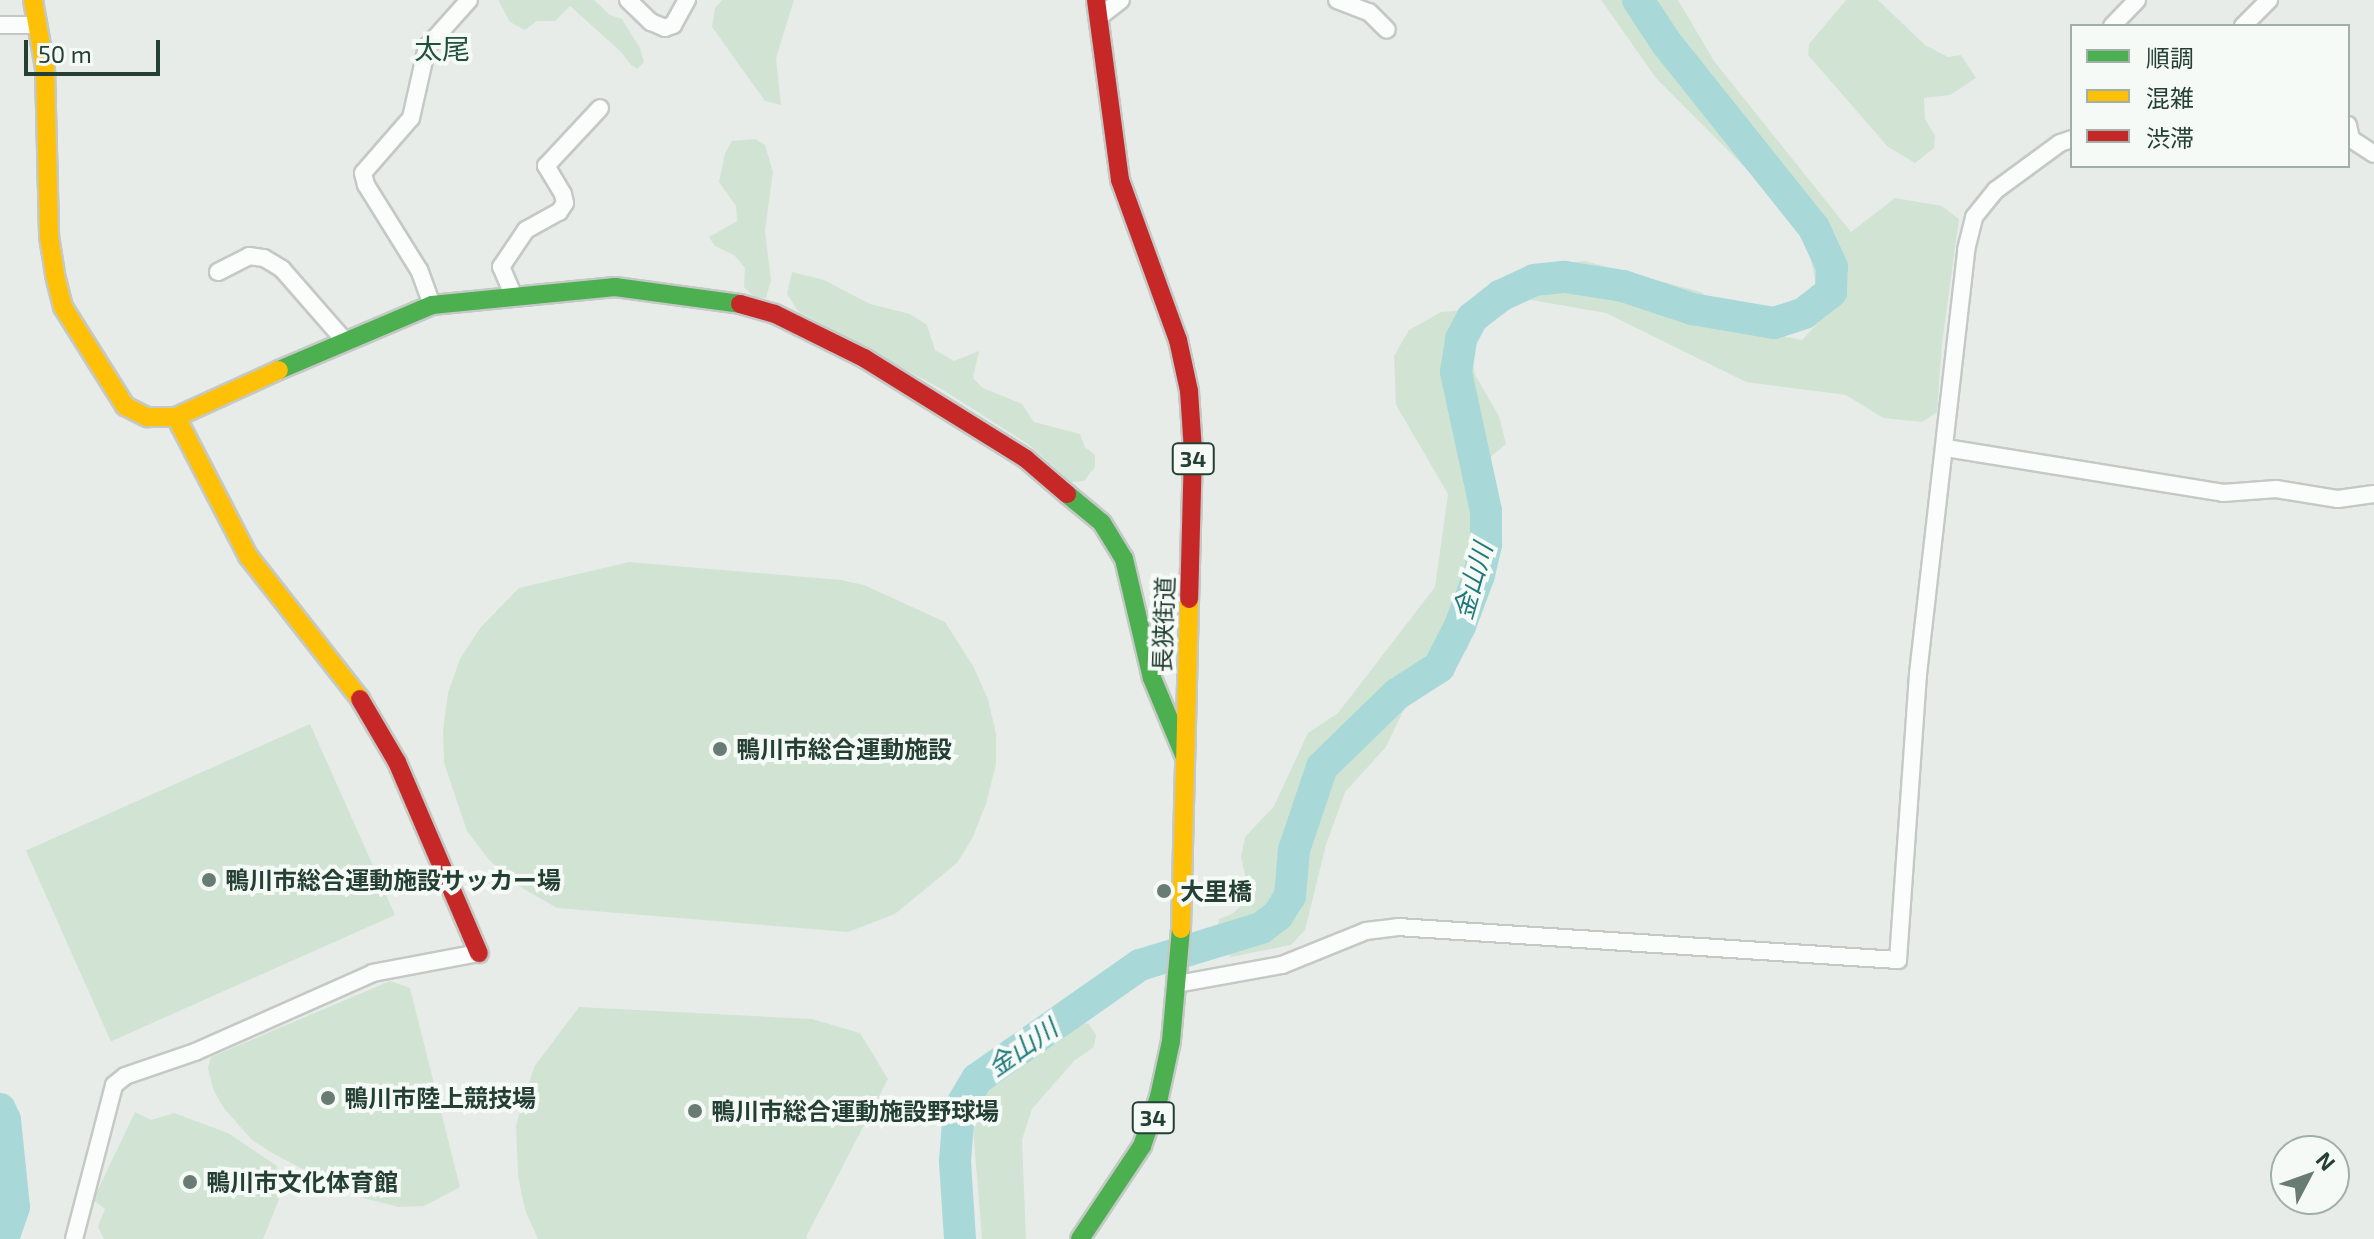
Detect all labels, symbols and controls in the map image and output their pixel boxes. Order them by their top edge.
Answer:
scale bar [28,24,164,74]
legend [2070,24,2350,168]
district label: 太尾 [414,31,470,65]
text: 50 m [38,39,92,68]
text: 順調 [2146,43,2194,72]
text: 混雑 [2146,83,2194,112]
text: 渋滞 [2146,123,2194,152]
road number: 34 [1171,441,1215,477]
water label: 金山川 [1446,539,1498,623]
street label: 長狭街道 [1147,576,1179,672]
place label: 鴨川市総合運動施設 [736,735,952,763]
marker: 鴨川市総合運動施設 [711,740,729,758]
place label: 鴨川市総合運動施設サッカー場 [225,866,561,894]
marker: 鴨川市総合運動施設サッカー場 [200,871,218,889]
place label: 大里橋 [1180,877,1252,905]
marker: 大里橋 [1155,882,1173,900]
water label: 金山川 [981,1012,1063,1082]
place label: 鴨川市陸上競技場 [344,1084,536,1112]
marker: 鴨川市陸上競技場 [319,1089,337,1107]
place label: 鴨川市総合運動施設野球場 [711,1097,999,1125]
road number: 34 [1131,1100,1175,1136]
marker: 鴨川市総合運動施設野球場 [686,1102,704,1120]
north arrow [2270,1135,2350,1215]
text: N [2312,1146,2342,1175]
place label: 鴨川市文化体育館 [206,1168,398,1196]
marker: 鴨川市文化体育館 [181,1173,199,1191]

